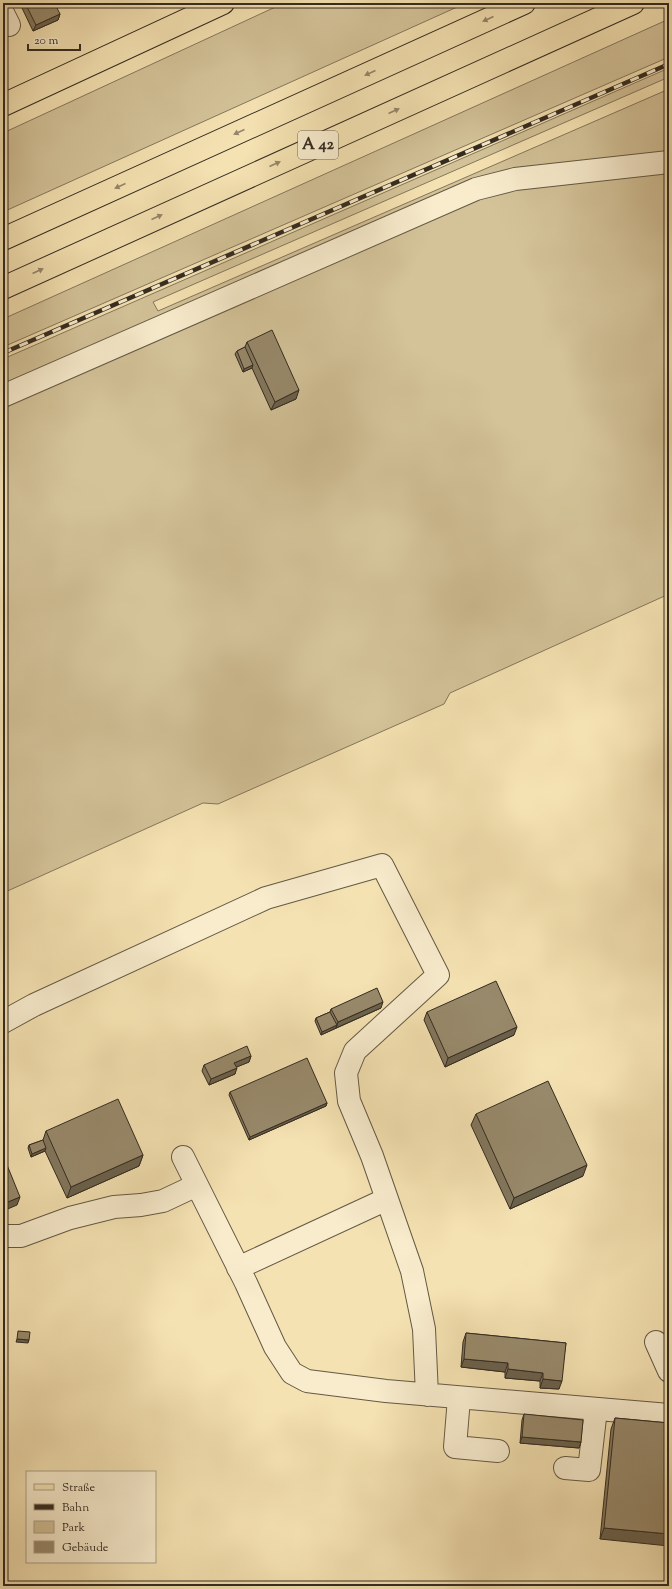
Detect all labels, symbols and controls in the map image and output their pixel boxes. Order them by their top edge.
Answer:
one-way arrow [483,16,494,22]
scale bar [28,26,80,52]
text: 20 m [34,32,59,50]
one-way arrow [364,70,376,76]
one-way arrow [388,108,399,114]
one-way arrow [233,129,244,135]
road number: A 42 [298,131,338,159]
one-way arrow [270,161,281,167]
one-way arrow [114,183,126,189]
one-way arrow [151,214,162,220]
one-way arrow [33,268,44,274]
legend [26,1471,156,1563]
text: Straße [62,1479,96,1497]
text: Bahn [62,1499,89,1517]
text: Park [62,1519,85,1537]
text: Gebäude [62,1539,109,1557]

